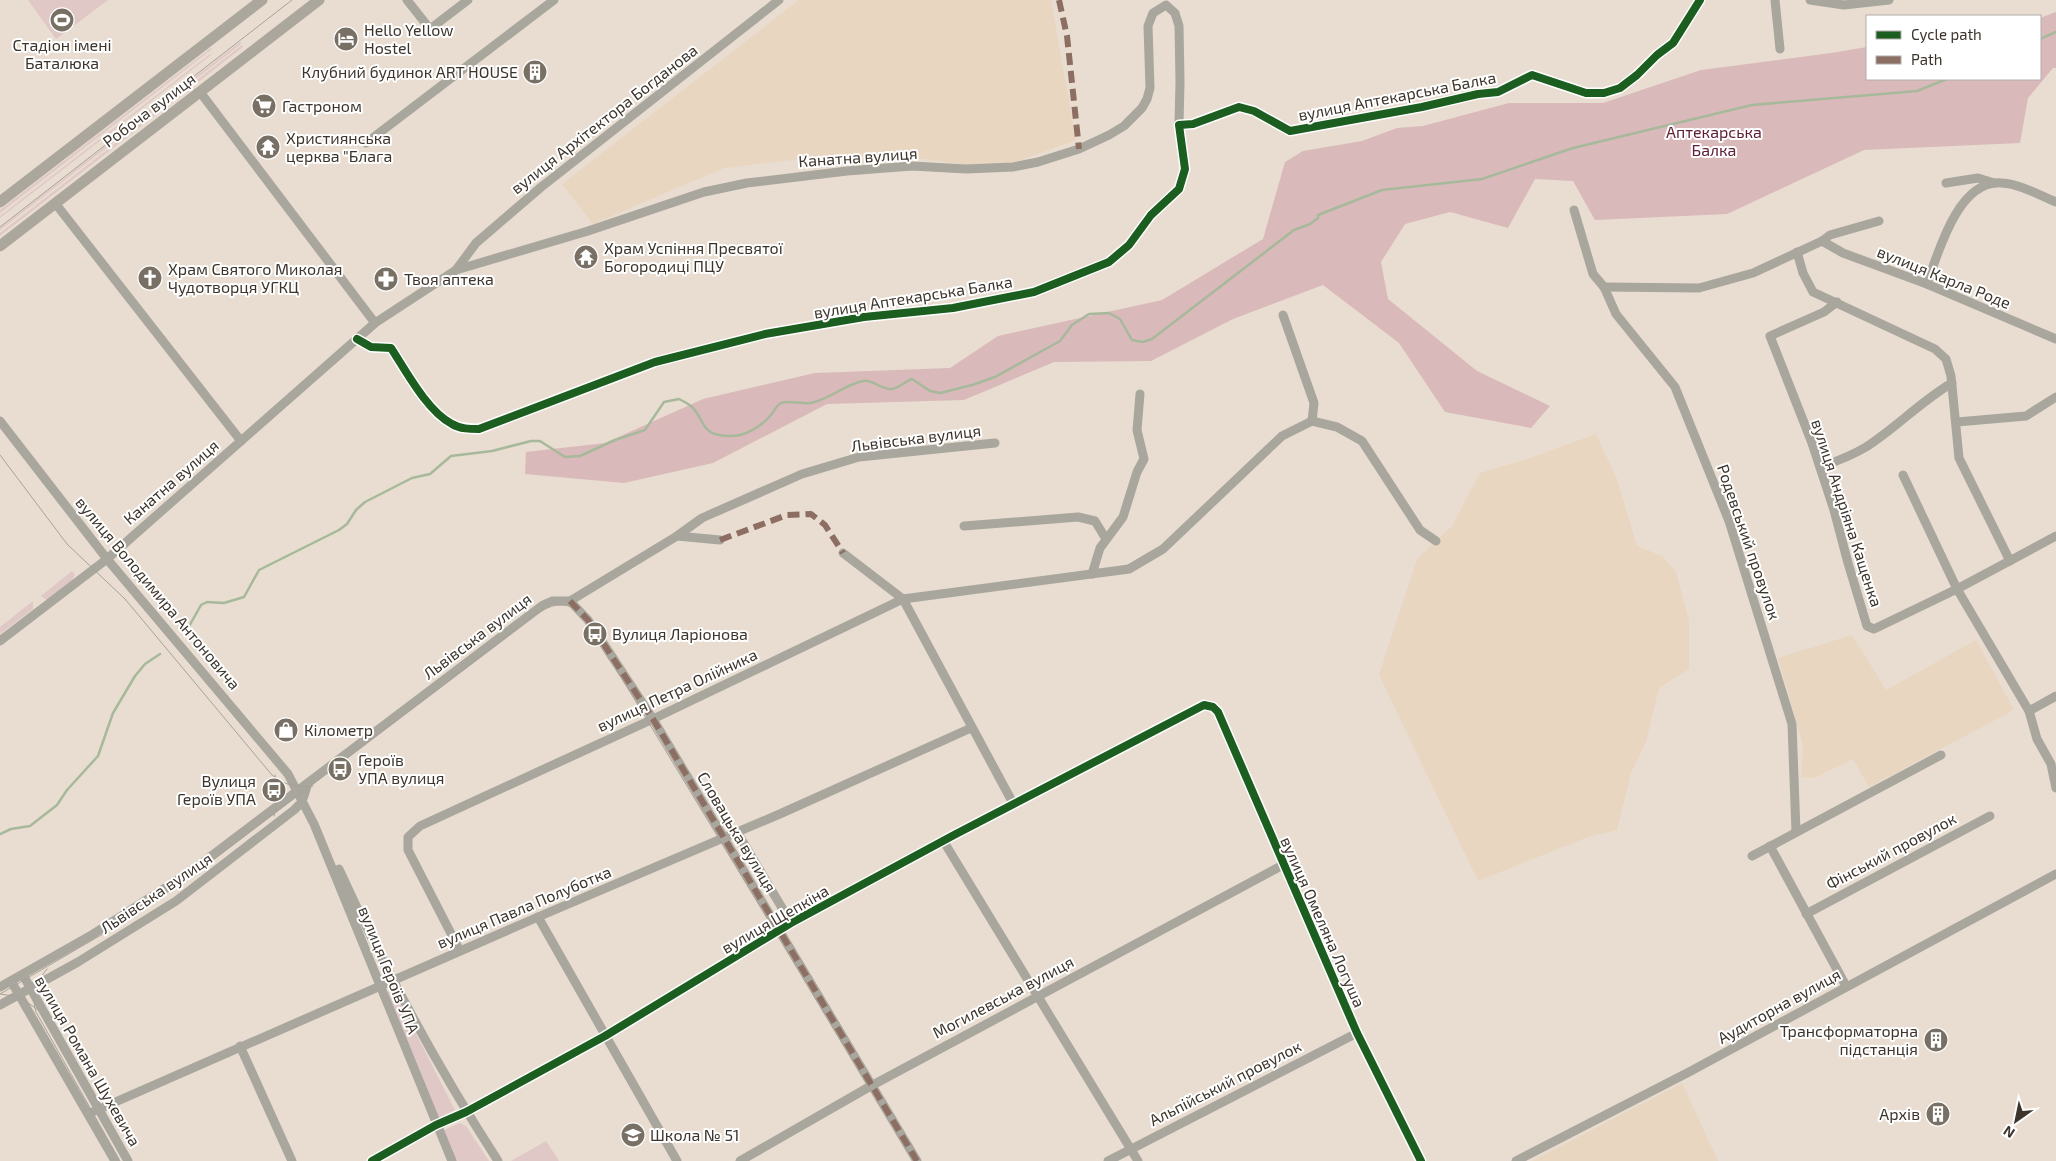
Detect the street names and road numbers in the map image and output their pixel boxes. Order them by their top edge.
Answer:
street label: вулиця Архітектора Богданова [507,40,701,198]
street label: вулиця Аптекарська Балка [1296,67,1498,125]
street label: Робоча вулиця [99,69,199,151]
street label: Канатна вулиця [798,143,918,171]
street label: вулиця Карла Роде [1874,241,2014,313]
street label: вулиця Аптекарська Балка [812,271,1014,323]
street label: вулиця Андріяна Кащенка [1807,417,1887,609]
street label: Львівська вулиця [850,420,982,456]
street label: Канатна вулиця [119,435,223,529]
street label: Родевський провулок [1713,462,1785,623]
street label: вулиця Володимира Антоновича [71,492,245,694]
street label: Львівська вулиця [419,589,535,683]
street label: вулиця Петра Олійника [594,644,760,736]
street label: Словацька вулиця [693,768,781,896]
street label: Фінський провулок [1822,808,1960,894]
street label: вулиця Омеляна Логуша [1276,834,1370,1010]
street label: Львівська вулиця [96,848,216,938]
street label: вулиця Павла Полуботка [434,861,614,953]
street label: вулиця Щепкіна [718,880,832,958]
street label: вулиця Героїв УПА [354,903,424,1037]
street label: Могилевська вулиця [929,951,1077,1043]
street label: Аудиторна вулиця [1714,964,1844,1048]
street label: вулиця Романа Шухевича [31,972,145,1150]
street label: Альпійський провулок [1146,1036,1305,1130]

